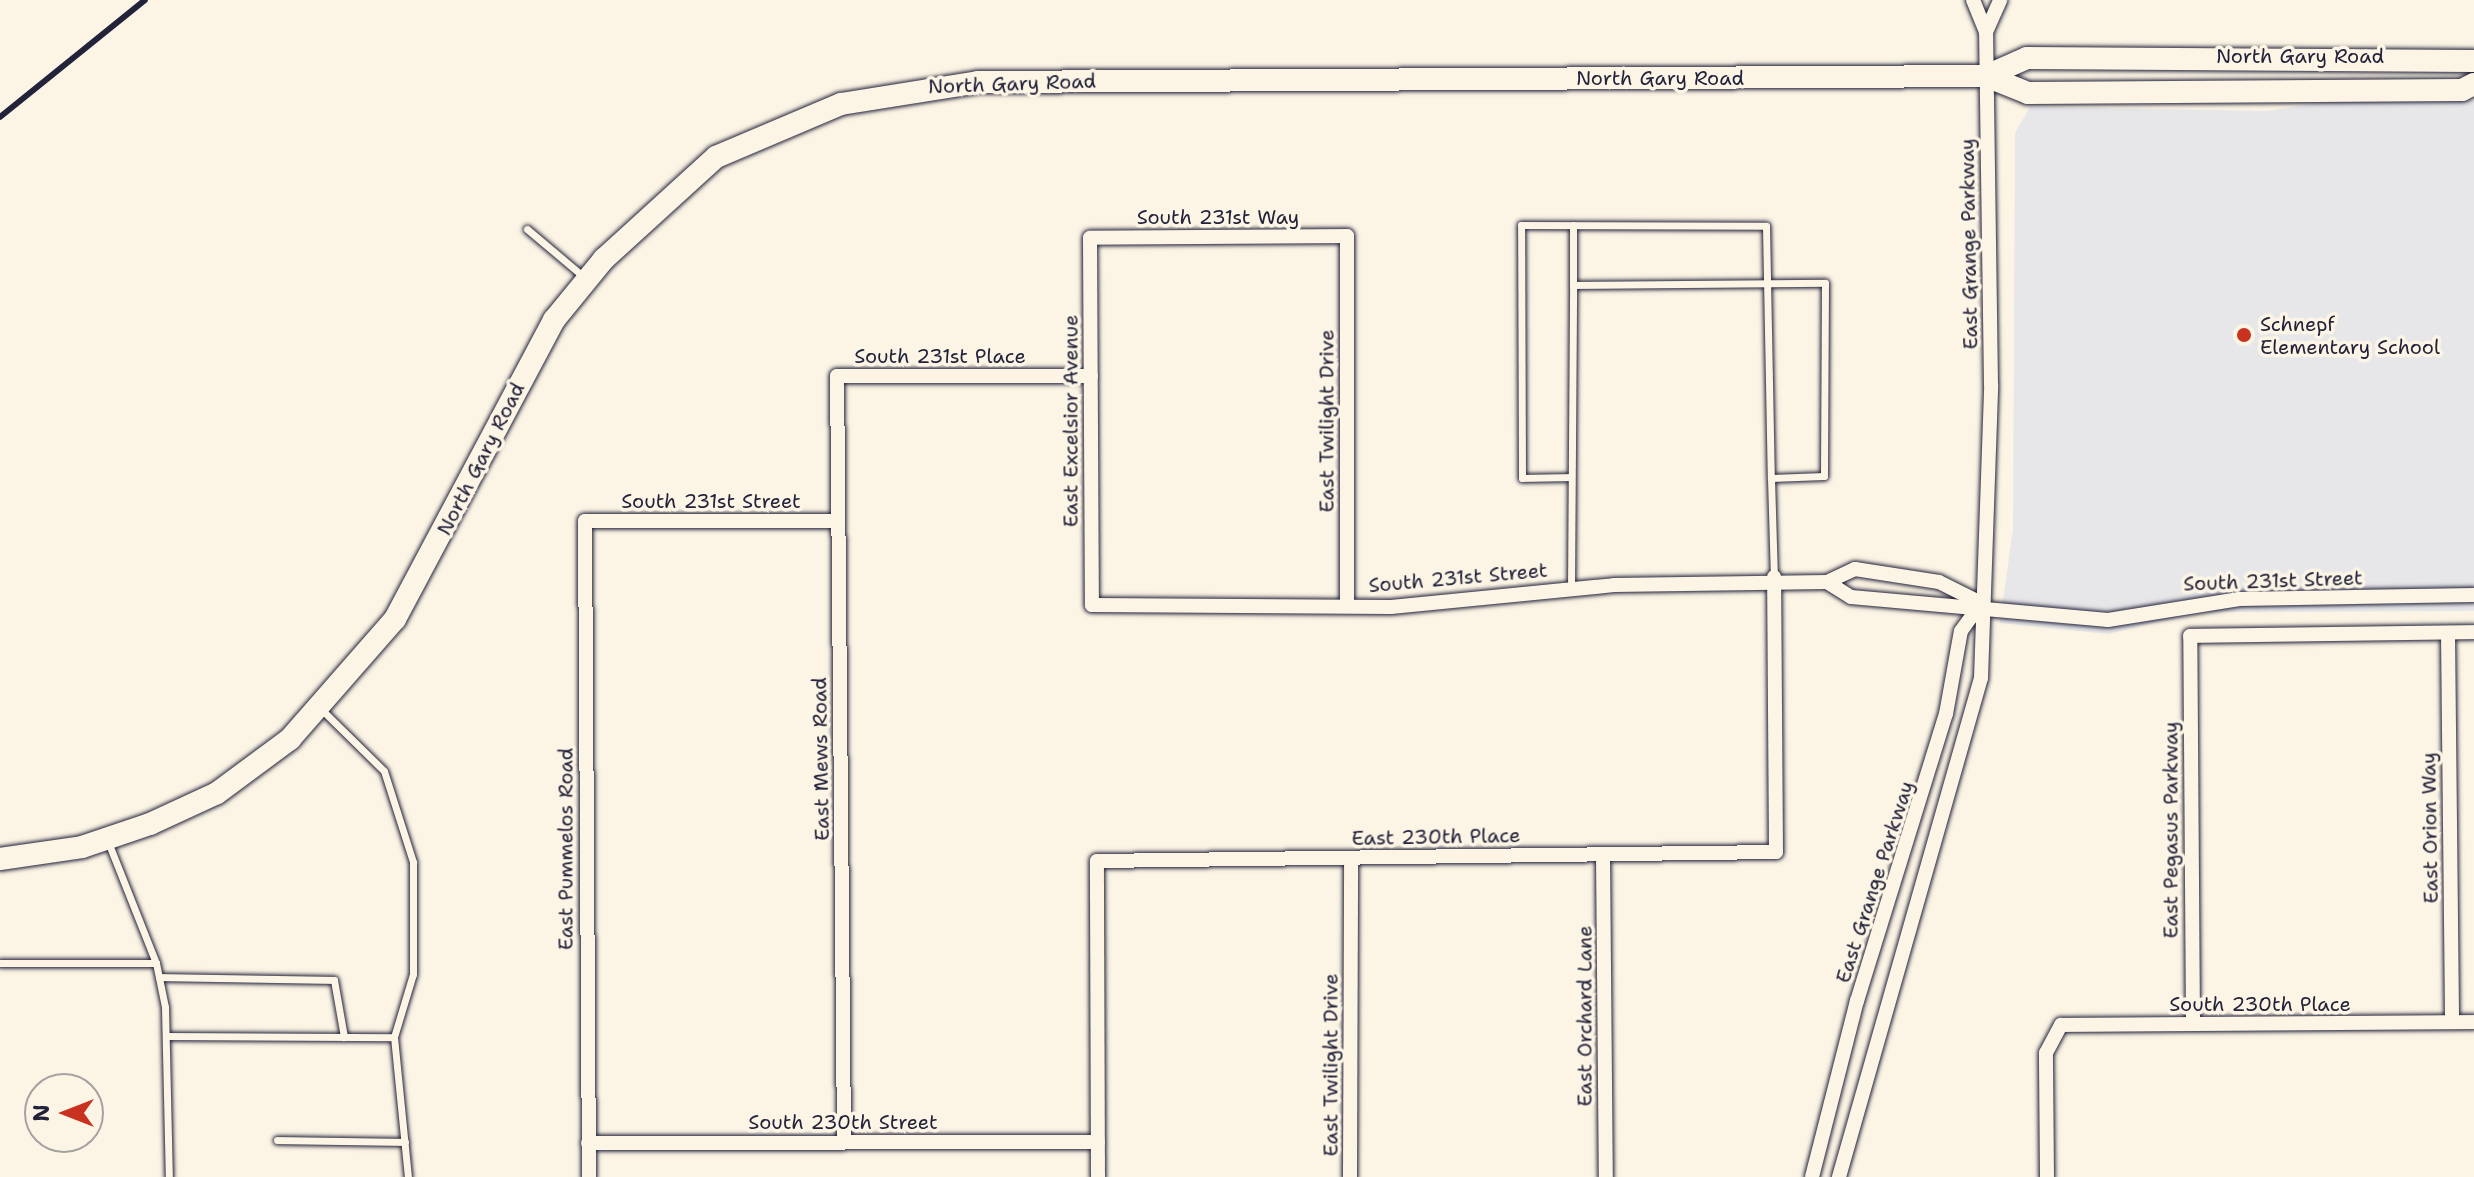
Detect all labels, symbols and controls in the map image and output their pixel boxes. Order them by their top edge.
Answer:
street label: North Gary Road [2216,44,2384,68]
street label: North Gary Road [1576,66,1744,90]
street label: North Gary Road [928,69,1096,99]
street label: East Grange Parkway [1955,138,1983,350]
street label: South 231st Way [1137,205,1299,229]
place label: Schnepf Elementary School [2260,312,2440,359]
street label: East Excelsior Avenue [1059,315,1083,527]
marker: Schnepf Elementary School [2235,326,2253,344]
street label: East Twilight Drive [1315,329,1339,513]
street label: South 231st Place [854,344,1026,368]
street label: North Gary Road [432,379,530,539]
street label: South 231st Street [621,489,801,513]
street label: South 231st Street [1368,558,1548,598]
street label: South 231st Street [2183,566,2363,596]
street label: East Mews Road [808,677,834,841]
street label: East Pegasus Parkway [2159,721,2183,939]
street label: East Pummelos Road [554,748,578,950]
street label: East Orion Way [2417,752,2443,904]
street label: East Grange Parkway [1831,778,1919,986]
street label: East 230th Place [1351,824,1521,850]
street label: East Orchard Lane [1573,925,1597,1107]
street label: East Twilight Drive [1319,973,1343,1157]
street label: South 230th Place [2169,992,2351,1016]
north arrow [24,1073,104,1153]
text: N [27,1104,56,1122]
street label: South 230th Street [748,1110,938,1134]

